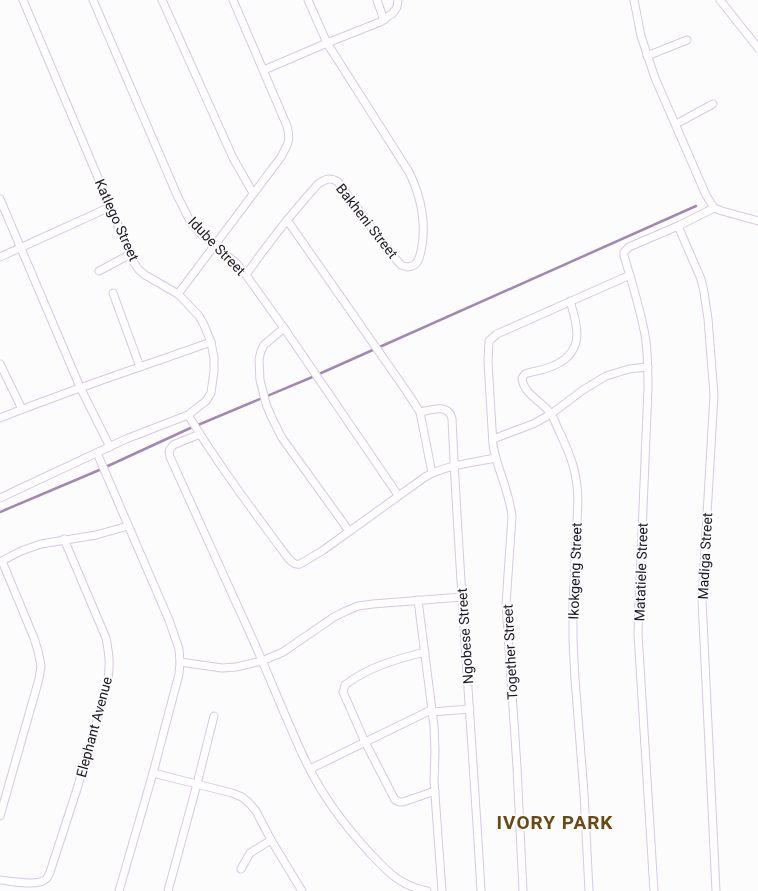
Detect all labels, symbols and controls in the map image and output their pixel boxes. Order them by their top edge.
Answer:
street label: Katlego Street [92,177,142,264]
street label: Bakheni Street [333,181,401,262]
street label: Idube Street [185,213,249,279]
street label: Madiga Street [695,512,715,600]
street label: Ikokgeng Street [565,522,585,620]
street label: Matatiele Street [631,522,651,622]
street label: Ngobese Street [454,587,476,685]
street label: Together Street [499,603,520,700]
street label: Elephant Avenue [73,675,115,779]
district label: IVORY PARK [497,811,613,834]

